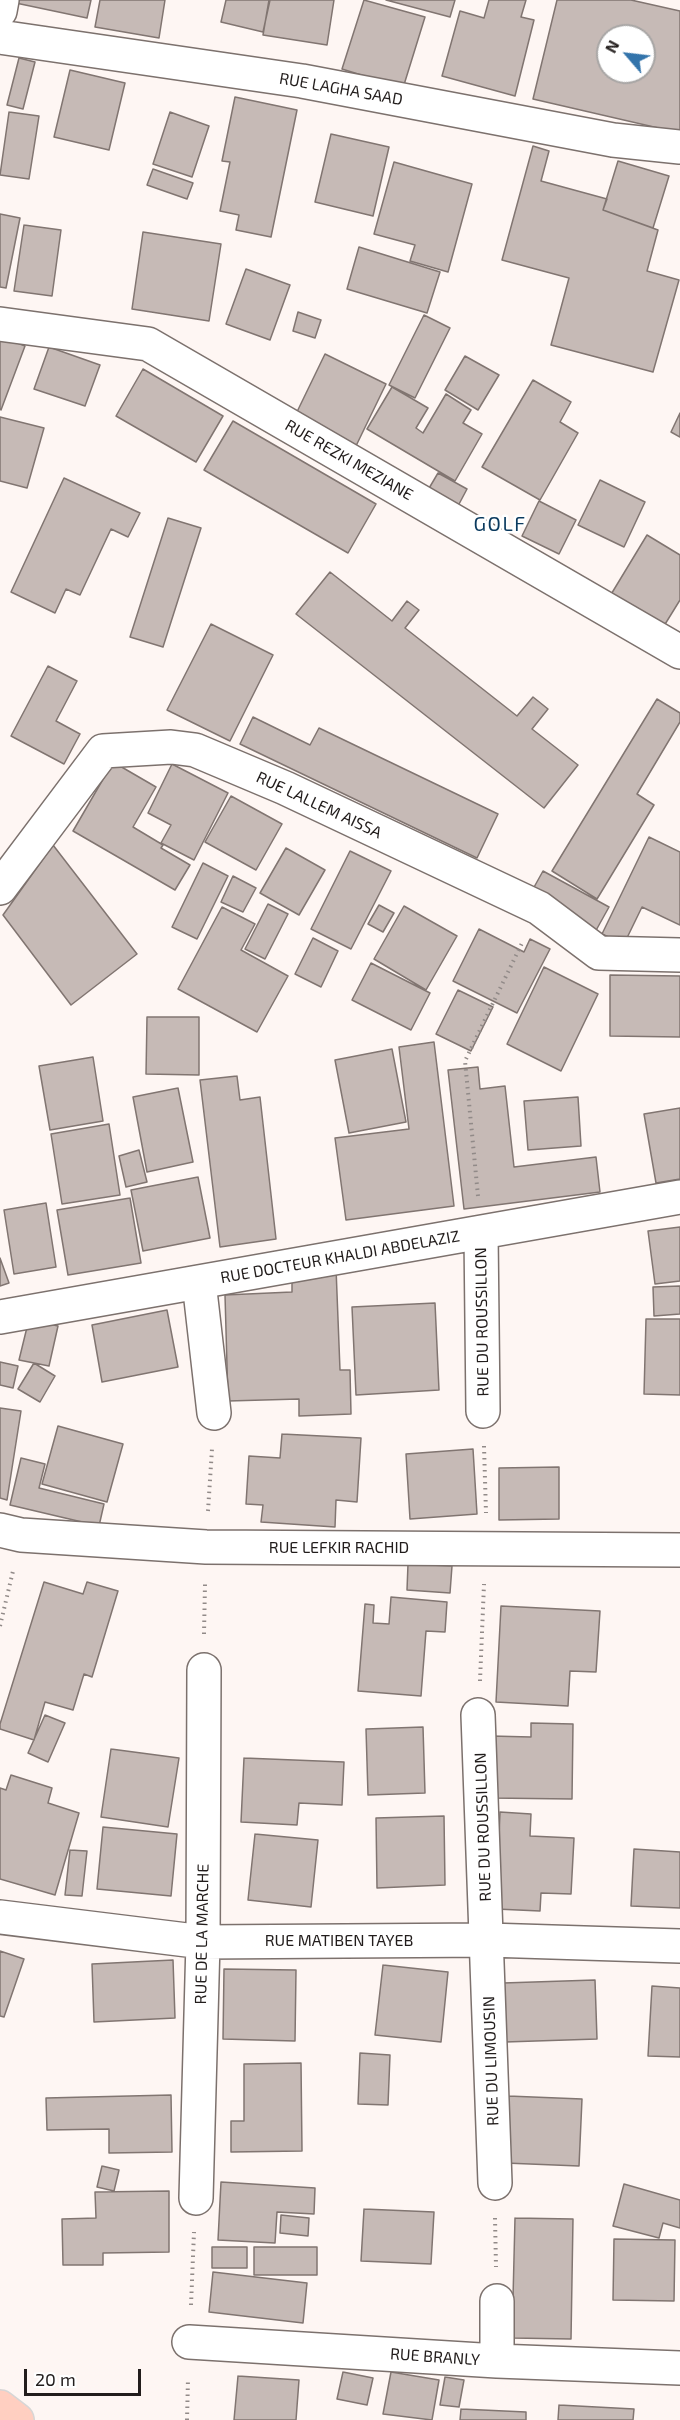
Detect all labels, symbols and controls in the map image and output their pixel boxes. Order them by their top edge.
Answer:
north arrow [596,24,656,84]
text: N [600,37,623,56]
street label: RUE LAGHA SAAD [278,69,404,109]
street label: RUE REZKI MEZIANE [282,416,416,504]
district label: GOLF [474,512,526,536]
street label: RUE LALLEM AISSA [253,767,385,843]
street label: RUE DOCTEUR KHALDI ABDELAZIZ [219,1226,461,1288]
street label: RUE DU ROUSSILLON [471,1247,493,1397]
street label: RUE LEFKIR RACHID [269,1538,409,1558]
street label: RUE DU ROUSSILLON [471,1752,495,1902]
street label: RUE DE LA MARCHE [191,1864,213,2004]
street label: RUE MATIBEN TAYEB [265,1931,413,1951]
street label: RUE DU LIMOUSIN [479,1996,503,2126]
street label: RUE BRANLY [389,2344,481,2370]
scale bar [27,2357,144,2395]
text: 20 m [35,2368,76,2390]

